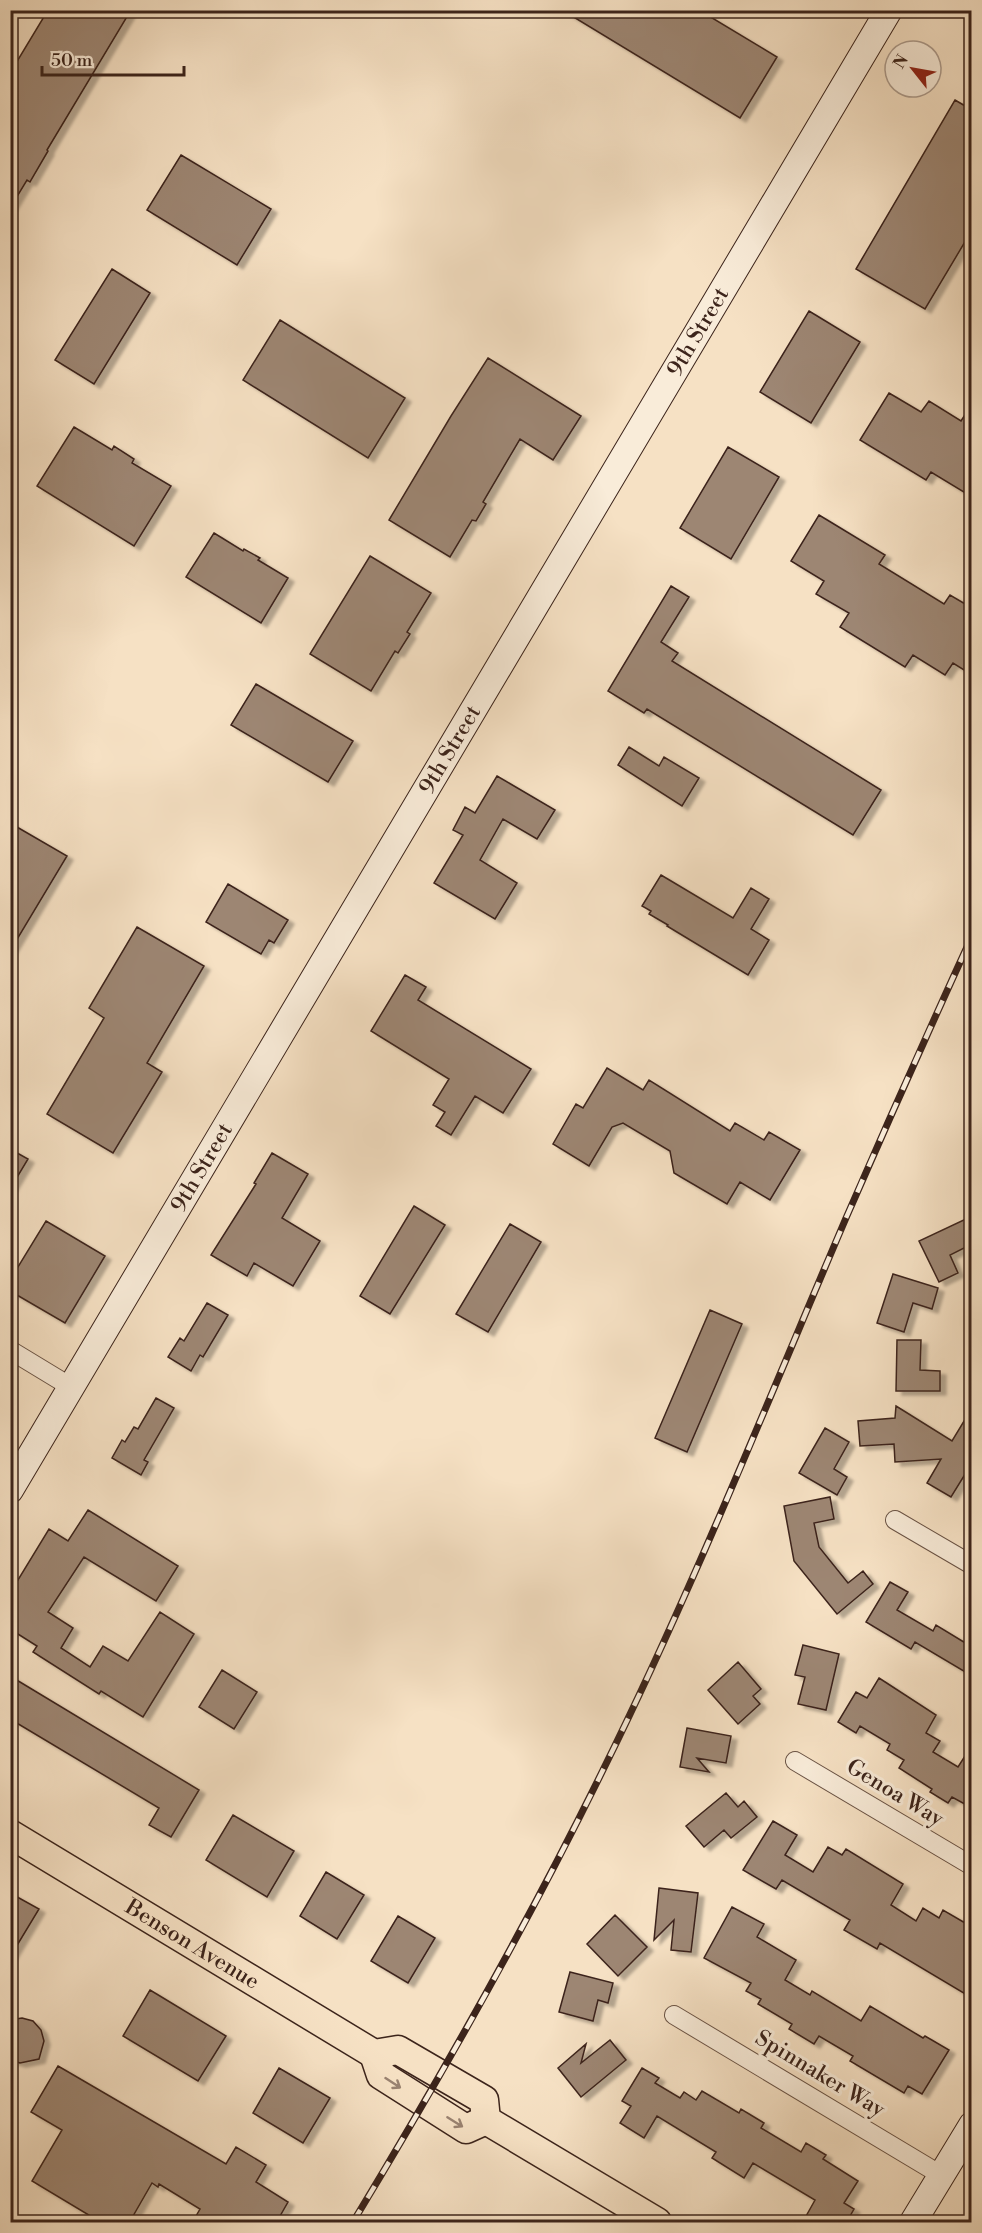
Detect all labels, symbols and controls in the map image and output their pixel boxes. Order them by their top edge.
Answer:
scale bar [42,39,184,77]
north arrow [883,39,943,99]
text: 50 m [51,49,93,72]
text: N [889,51,913,72]
street label: 9th Street [661,282,735,381]
street label: 9th Street [413,700,487,799]
street label: 9th Street [165,1118,238,1217]
street label: Genoa Way [841,1753,949,1833]
street label: Benson Avenue [119,1893,264,1995]
street label: Spinnaker Way [750,2025,890,2123]
one-way arrow [384,2077,401,2089]
one-way arrow [446,2116,463,2129]

